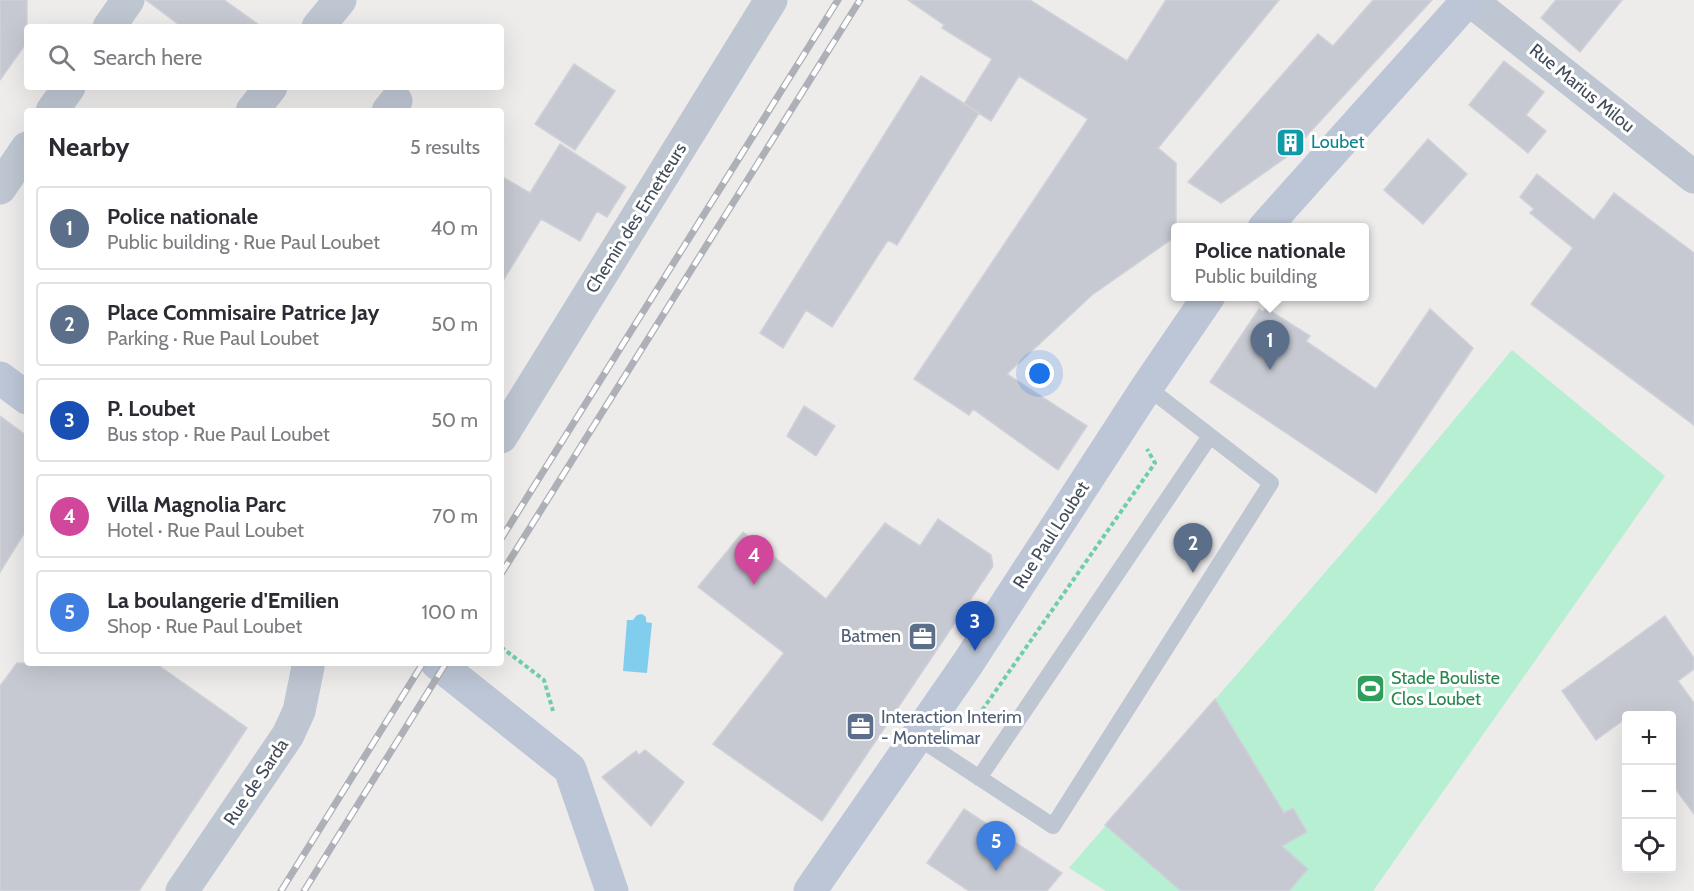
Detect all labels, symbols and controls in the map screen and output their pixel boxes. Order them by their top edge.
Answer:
search box [24,24,504,90]
street label: Rue Marius Milou [1525,39,1639,137]
icon: search [45,41,78,74]
text: Search here [93,44,202,71]
building icon: Loubet [1274,126,1306,158]
text: Nearby [48,131,129,163]
place label: Loubet [1311,131,1364,153]
text: 5 results [410,135,480,159]
street label: Chemin des Emetteurs [581,139,691,297]
text: Police nationale [107,203,258,230]
text: 1 [66,216,73,240]
text: 40 m [430,216,478,240]
popup [1171,223,1369,301]
text: Public building · Rue Paul Loubet [107,230,380,254]
text: Police nationale [1194,237,1346,264]
text: Public building [1194,264,1317,288]
text: Place Commisaire Patrice Jay [107,299,379,326]
text: 2 [64,312,75,336]
text: 50 m [431,312,478,336]
pin: 1 [1250,320,1290,370]
text: Parking · Rue Paul Loubet [107,326,319,350]
your location [1025,359,1054,388]
text: P. Loubet [107,395,195,422]
text: 3 [64,408,75,432]
text: 50 m [431,408,478,432]
text: Bus stop · Rue Paul Loubet [107,422,330,446]
street label: Rue Paul Loubet [1008,477,1094,593]
text: Villa Magnolia Parc [107,491,286,518]
text: 4 [63,504,76,528]
text: 70 m [432,504,478,528]
text: Hotel · Rue Paul Loubet [107,518,304,542]
pin: 2 [1174,524,1212,573]
pin: 4 [734,536,774,585]
text: La boulangerie d'Emilien [107,587,339,614]
text: 5 [64,600,75,624]
text: 100 m [422,600,478,624]
pin: 3 [956,602,994,651]
text: Shop · Rue Paul Loubet [107,614,302,638]
office icon: Batmen [906,620,938,652]
place label: Batmen [841,625,901,647]
place label: Stade Bouliste Clos Loubet [1391,667,1500,710]
sports icon: Stade Bouliste Clos Loubet [1354,672,1386,704]
place label: Interaction Interim - Montelimar [881,706,1022,749]
office icon: Interaction Interim - Montelimar [844,711,876,743]
map controls [1622,711,1676,873]
button: + [1622,711,1676,765]
street label: Rue de Sarda [219,734,293,830]
button: − [1622,765,1676,819]
button: locate [1622,819,1676,873]
pin: 5 [976,822,1016,871]

